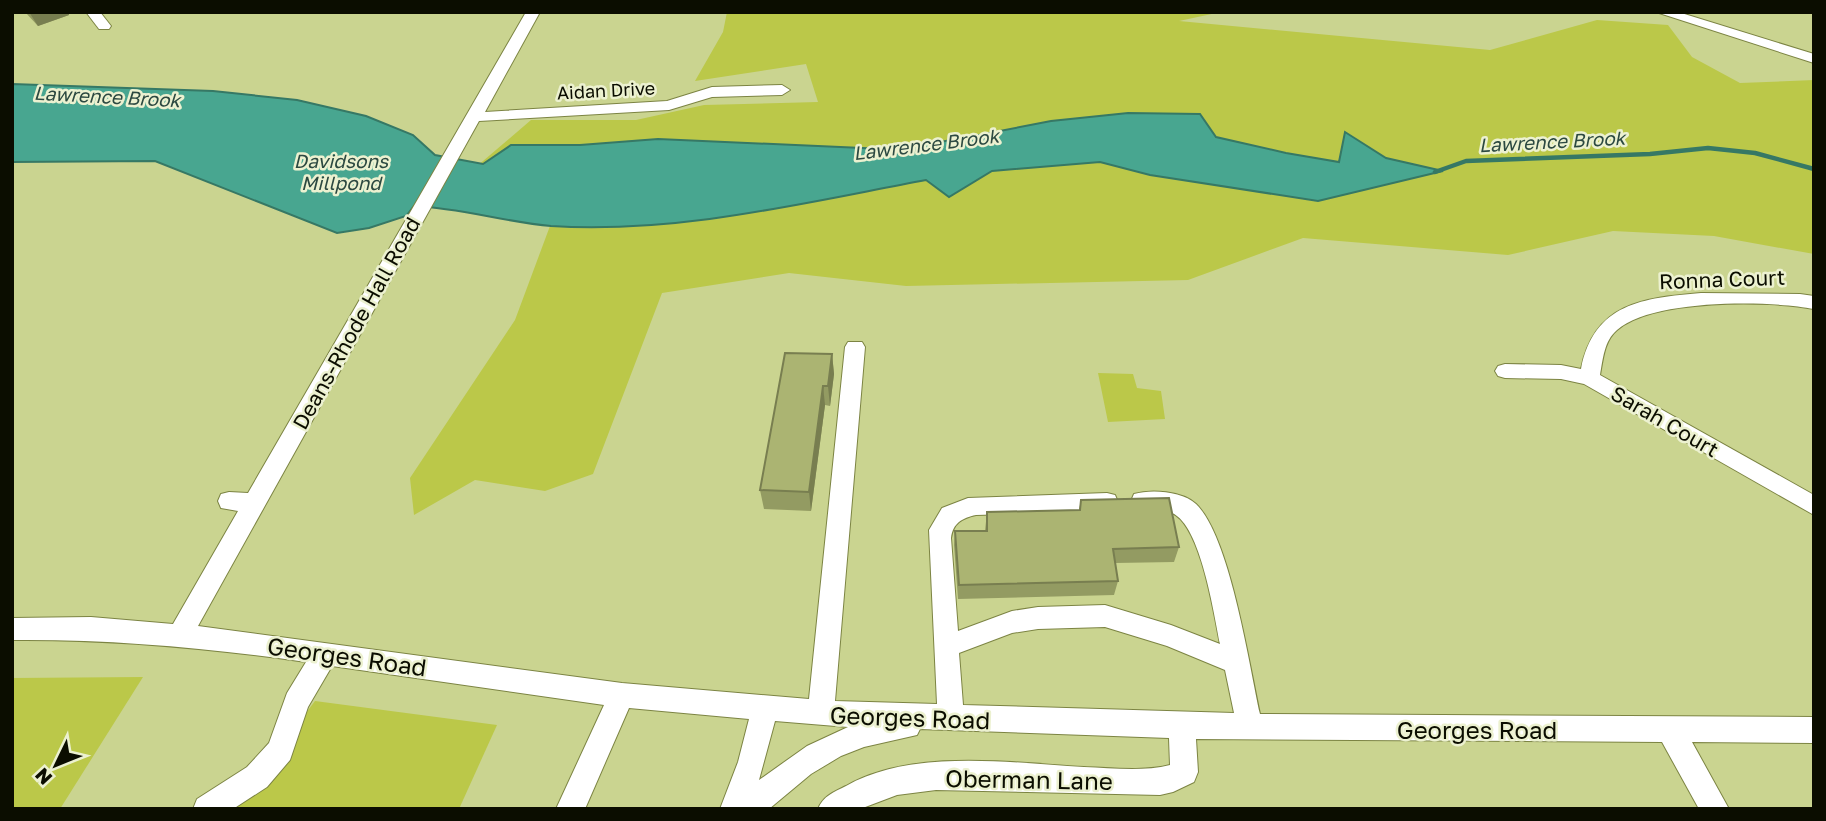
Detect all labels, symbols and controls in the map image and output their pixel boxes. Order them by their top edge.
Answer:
street label: Aidan Drive [556,76,656,104]
water label: Lawrence Brook [33,81,183,111]
water label: Lawrence Brook [852,123,1002,164]
water label: Lawrence Brook [1478,126,1628,156]
water label: Davidsons Millpond [294,149,389,194]
street label: Deans-Rhode Hall Road [287,212,425,434]
street label: Ronna Court [1658,264,1786,294]
street label: Sarah Court [1607,380,1723,462]
street label: Georges Road [265,630,429,682]
street label: Georges Road [829,700,991,734]
street label: Georges Road [1397,715,1557,744]
north arrow [21,730,91,800]
street label: Oberman Lane [945,763,1113,795]
text: N [30,764,57,790]

